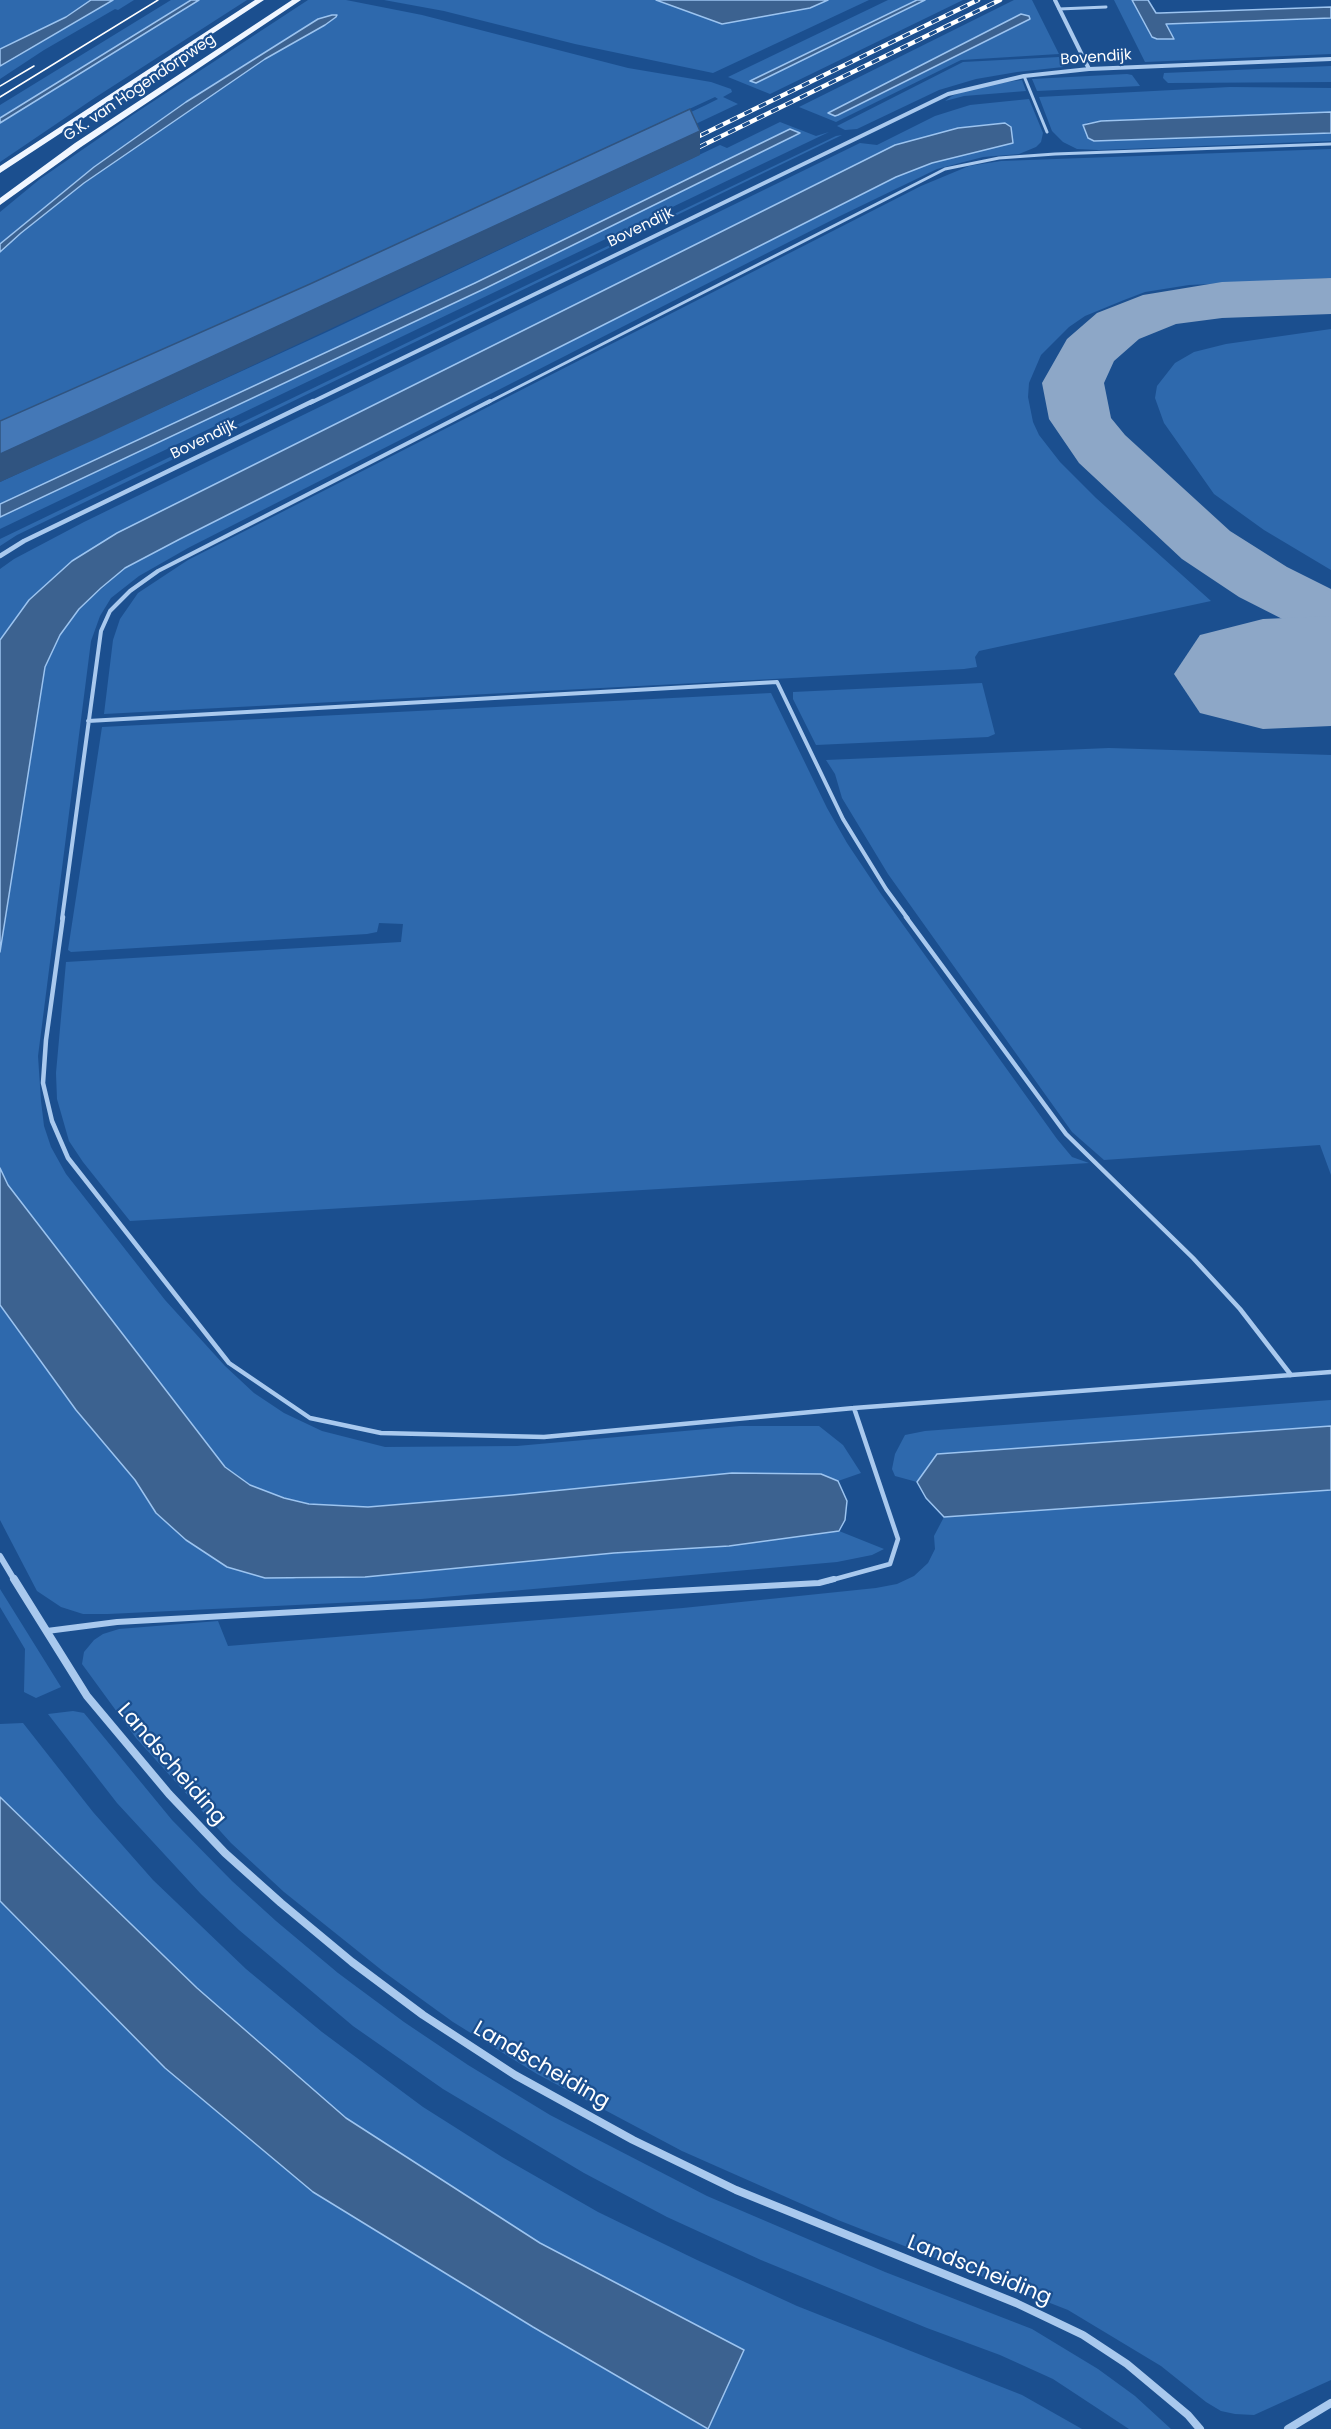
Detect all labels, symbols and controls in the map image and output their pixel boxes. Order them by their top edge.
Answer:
street label: G.K. van Hogendorpweg [61,30,219,146]
street label: Bovendijk [1060,47,1132,69]
street label: Bovendijk [605,204,677,252]
street label: Bovendijk [168,416,240,464]
street label: Landscheiding [111,1699,231,1831]
street label: Landscheiding [468,2017,614,2115]
street label: Landscheiding [903,2231,1055,2311]

